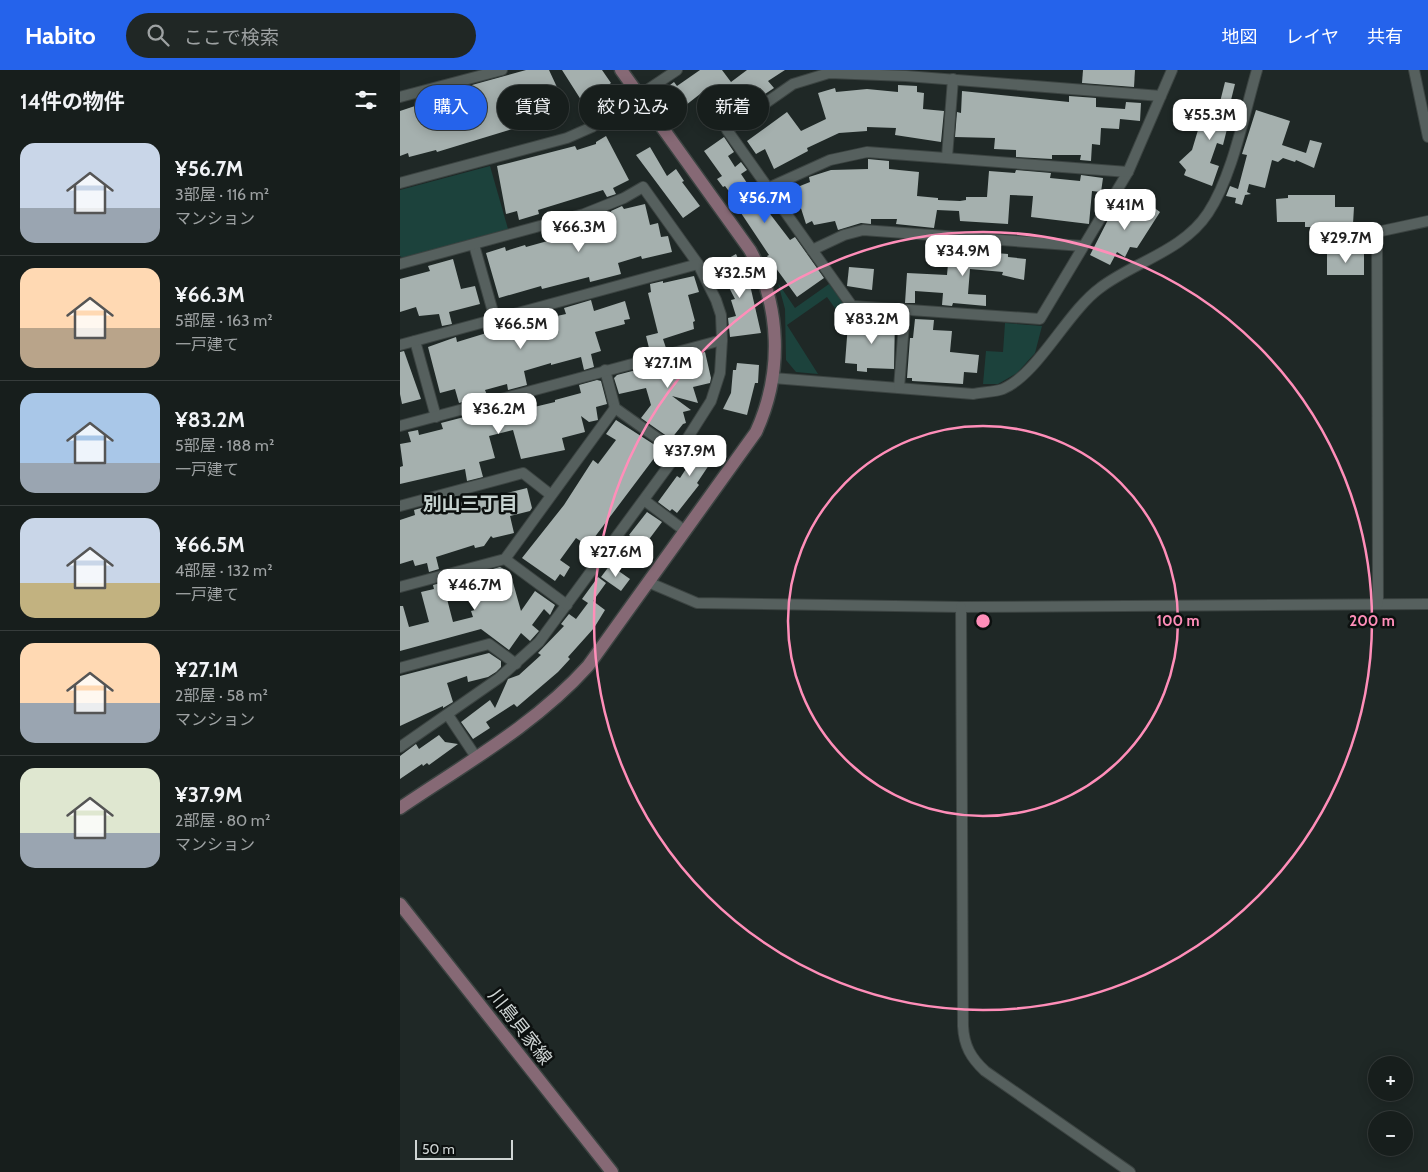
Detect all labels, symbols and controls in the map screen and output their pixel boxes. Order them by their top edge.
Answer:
search box [126,13,476,58]
text: Habito [25,21,96,50]
icon: search [144,21,172,49]
text: ここで検索 [184,26,279,49]
text: 地図 [1222,26,1258,48]
text: レイヤ [1286,26,1339,48]
text: 共有 [1367,26,1403,48]
chip: 購入 [415,85,487,130]
chip: 賃貸 [497,85,569,130]
chip: 絞り込み [579,85,687,130]
chip: 新着 [697,85,769,130]
icon: filters [352,86,380,114]
text: 14件の物件 [20,89,125,114]
pin: ¥55.3M [1169,98,1251,141]
text: ¥55.3M [1184,105,1236,124]
text: ¥56.7M [175,156,243,181]
icon: home [60,163,120,223]
pin: ¥56.7M [724,182,806,224]
text: 3部屋 · 116 m² [175,185,269,204]
text: ¥56.7M [739,188,791,207]
pin: ¥41M [1095,189,1155,231]
text: ¥41M [1106,195,1144,214]
text: マンション [175,209,255,228]
pin: ¥66.3M [538,210,620,253]
text: ¥66.3M [552,217,606,236]
pin: ¥29.7M [1305,222,1387,264]
text: ¥29.7M [1320,228,1372,247]
pin: ¥34.9M [922,234,1004,277]
text: ¥34.9M [936,241,990,260]
pin: ¥32.5M [699,256,781,299]
text: ¥32.5M [714,263,766,282]
text: ¥66.3M [175,282,245,307]
icon: home [60,288,120,348]
pin: ¥83.2M [831,302,913,345]
pin: ¥66.5M [480,308,562,350]
text: ¥83.2M [845,309,899,328]
text: 5部屋 · 163 m² [175,311,273,330]
text: ¥66.5M [494,314,548,333]
text: 一戸建て [175,335,239,354]
pin: ¥27.1M [627,346,709,389]
text: ¥27.1M [644,353,692,372]
pin: ¥36.2M [458,392,540,435]
text: ¥36.2M [473,399,525,418]
text: ¥83.2M [175,407,245,432]
icon: home [60,413,120,473]
pin: ¥37.9M [649,434,731,477]
text: 5部屋 · 188 m² [175,436,274,455]
text: ¥37.9M [664,441,716,460]
text: 一戸建て [175,460,239,479]
district label: 別山三丁目 [422,492,518,515]
text: ¥66.5M [175,532,245,557]
pin: ¥27.6M [575,536,657,578]
icon: home [60,538,120,598]
text: ¥27.6M [590,542,642,561]
text: 4部屋 · 132 m² [175,561,272,580]
pin: ¥46.7M [434,568,516,611]
text: ¥46.7M [448,575,502,594]
text: 一戸建て [175,585,239,604]
centre of rings [974,612,992,630]
text: 100 m [1156,612,1200,630]
text: 200 m [1349,612,1395,630]
text: ¥27.1M [175,657,238,682]
icon: home [60,663,120,723]
text: 2部屋 · 58 m² [175,686,268,705]
text: マンション [175,710,255,729]
text: ¥37.9M [175,782,242,807]
icon: home [60,788,120,848]
text: 2部屋 · 80 m² [175,811,270,830]
text: マンション [175,835,255,854]
street label: 川島貝家線 [484,985,556,1069]
map controls [1368,1056,1413,1156]
button: + [1368,1056,1413,1101]
button: − [1368,1111,1413,1156]
scale bar [415,1137,512,1160]
text: 50 m [422,1140,455,1158]

